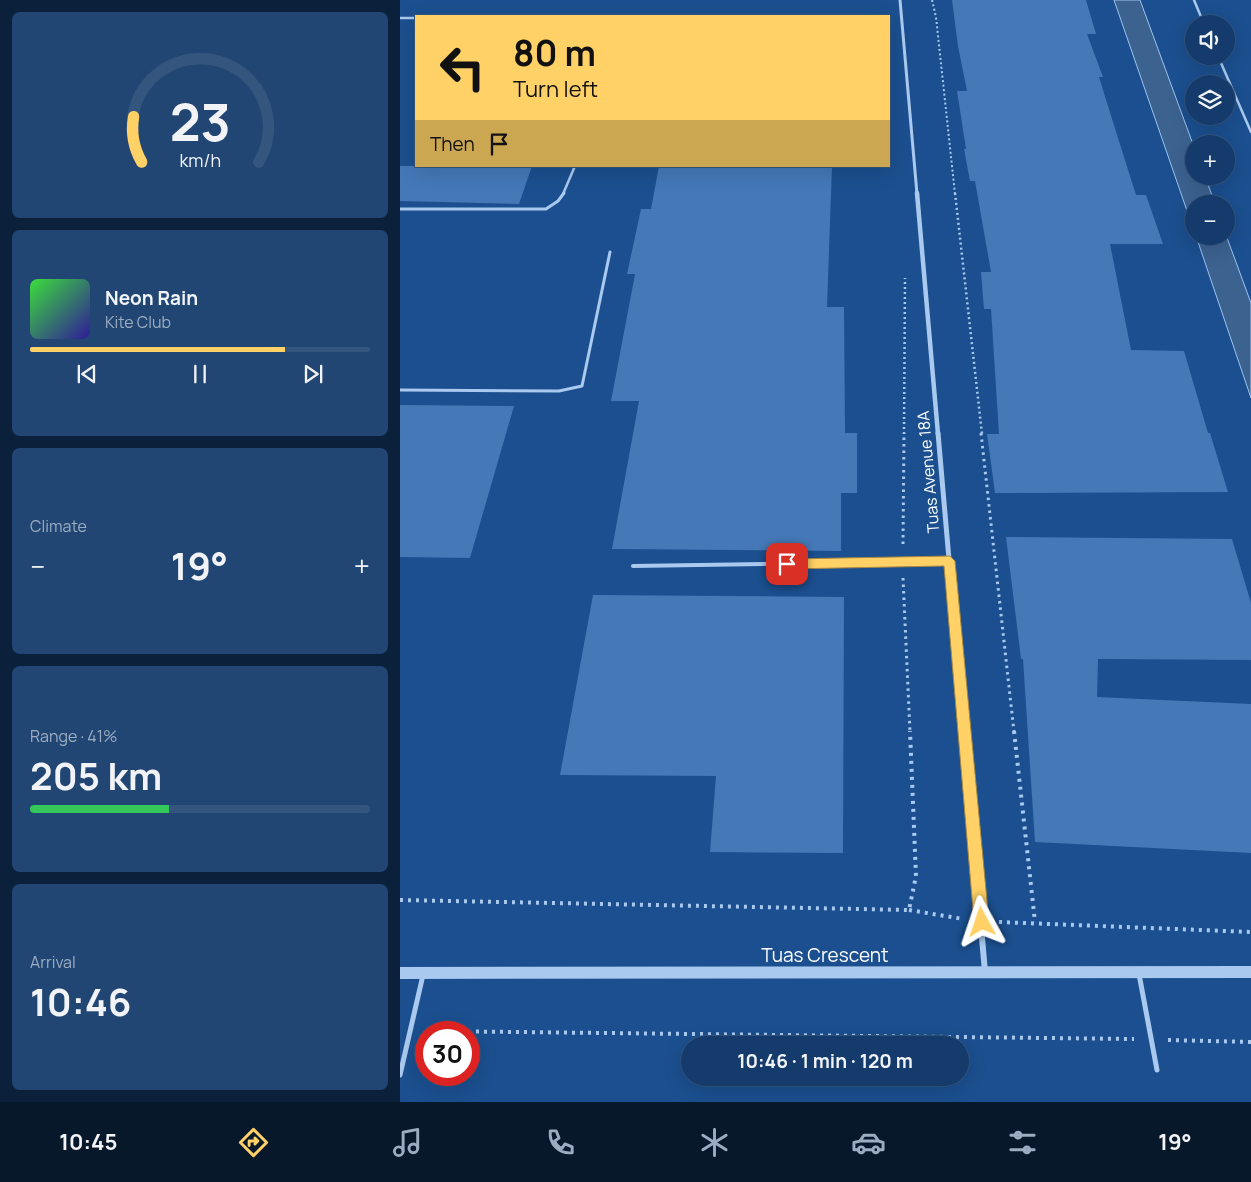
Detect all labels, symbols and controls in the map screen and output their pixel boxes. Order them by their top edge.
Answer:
map controls [1185,15,1235,245]
button: sound [1185,15,1235,65]
text: 80 m [513,29,596,77]
icon: left [430,35,495,100]
text: Turn left [513,74,598,104]
button: layers [1185,75,1235,125]
text: 23 [169,86,231,157]
icon: arrive [485,130,513,158]
text: Then [430,131,475,157]
button: + [1185,135,1235,185]
text: km/h [179,148,221,172]
button: − [1185,195,1235,245]
text: Neon Rain [105,285,198,311]
text: Kite Club [105,311,171,333]
icon: previous [73,360,101,388]
icon: pause [186,360,214,388]
icon: next [299,360,327,388]
street label: Tuas Avenue 18A [912,410,944,534]
text: Climate [30,515,87,537]
text: 19° [171,539,228,591]
pin [766,543,808,585]
text: − [30,547,45,585]
text: + [354,547,370,585]
icon: arrive [773,550,801,578]
text: Range · 41% [30,725,117,747]
text: 205 km [30,749,162,801]
position arrow [955,895,1007,947]
street label: Tuas Crescent [761,942,889,968]
text: Arrival [30,951,76,973]
text: 10:46 [30,975,131,1027]
speed limit sign: 30 [415,1021,480,1086]
text: 10:46 · 1 min · 120 m [737,1048,913,1074]
icon: directions [236,1125,271,1160]
icon: music [390,1125,425,1160]
icon: phone [543,1125,578,1160]
icon: climate [697,1125,732,1160]
icon: car [851,1125,886,1160]
icon: filters [1005,1125,1040,1160]
text: 10:45 [59,1127,117,1157]
text: 19° [1158,1127,1192,1157]

